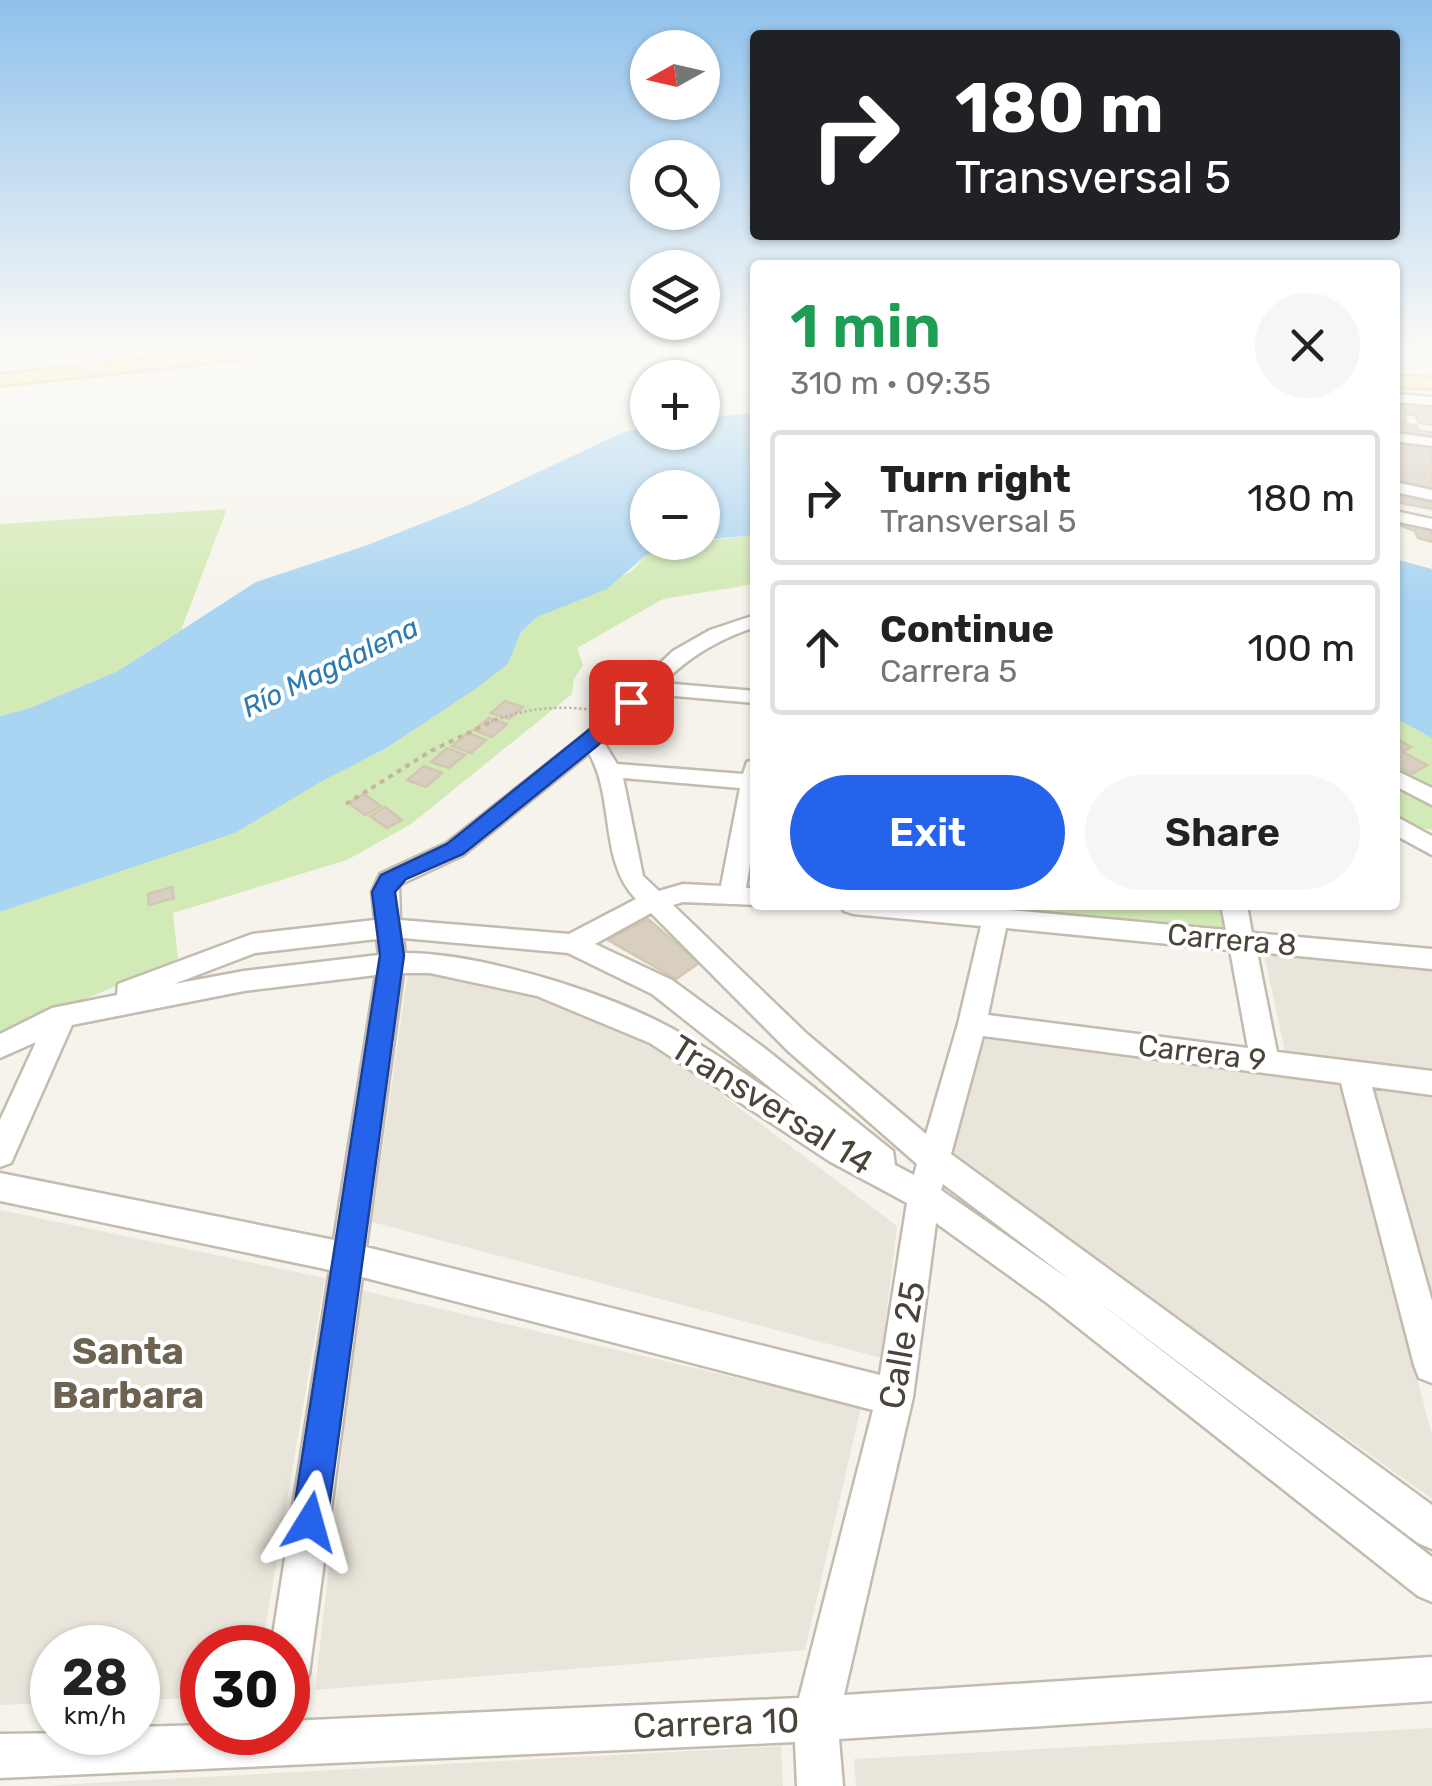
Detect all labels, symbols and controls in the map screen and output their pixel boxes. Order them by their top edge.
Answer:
north arrow [630,30,720,120]
map controls [630,30,720,560]
text: 180 m [955,67,1164,150]
icon: right [790,70,920,200]
button: search [630,140,720,230]
text: Transversal 5 [955,151,1231,204]
button: layers [630,250,720,340]
text: 1 min [790,291,941,362]
button: close [1255,293,1360,398]
button: + [630,360,720,450]
text: 310 m · 09:35 [790,364,991,402]
text: Turn right [880,456,1071,502]
button: − [630,470,720,560]
icon: right [795,470,850,525]
text: 180 m [1247,475,1355,521]
text: Transversal 5 [880,502,1076,540]
text: Continue [880,606,1054,652]
water label: Río Magdalena [237,610,424,724]
icon: ahead [795,620,850,675]
text: 100 m [1247,625,1355,671]
text: Carrera 5 [880,652,1017,690]
pin [589,660,674,745]
icon: arrive [604,675,659,730]
button: Exit [790,775,1065,890]
button: Share [1085,775,1360,890]
street label: Carrera 8 [1166,916,1298,964]
street label: Transversal 14 [663,1026,881,1184]
street label: Carrera 9 [1136,1027,1268,1079]
street label: Calle 25 [870,1278,934,1412]
district label: Santa Barbara [52,1328,204,1418]
position arrow [258,1470,362,1574]
speed limit sign: 30 [180,1625,310,1755]
text: 28 [62,1648,128,1708]
street label: Carrera 10 [632,1699,800,1747]
text: km/h [64,1701,126,1730]

